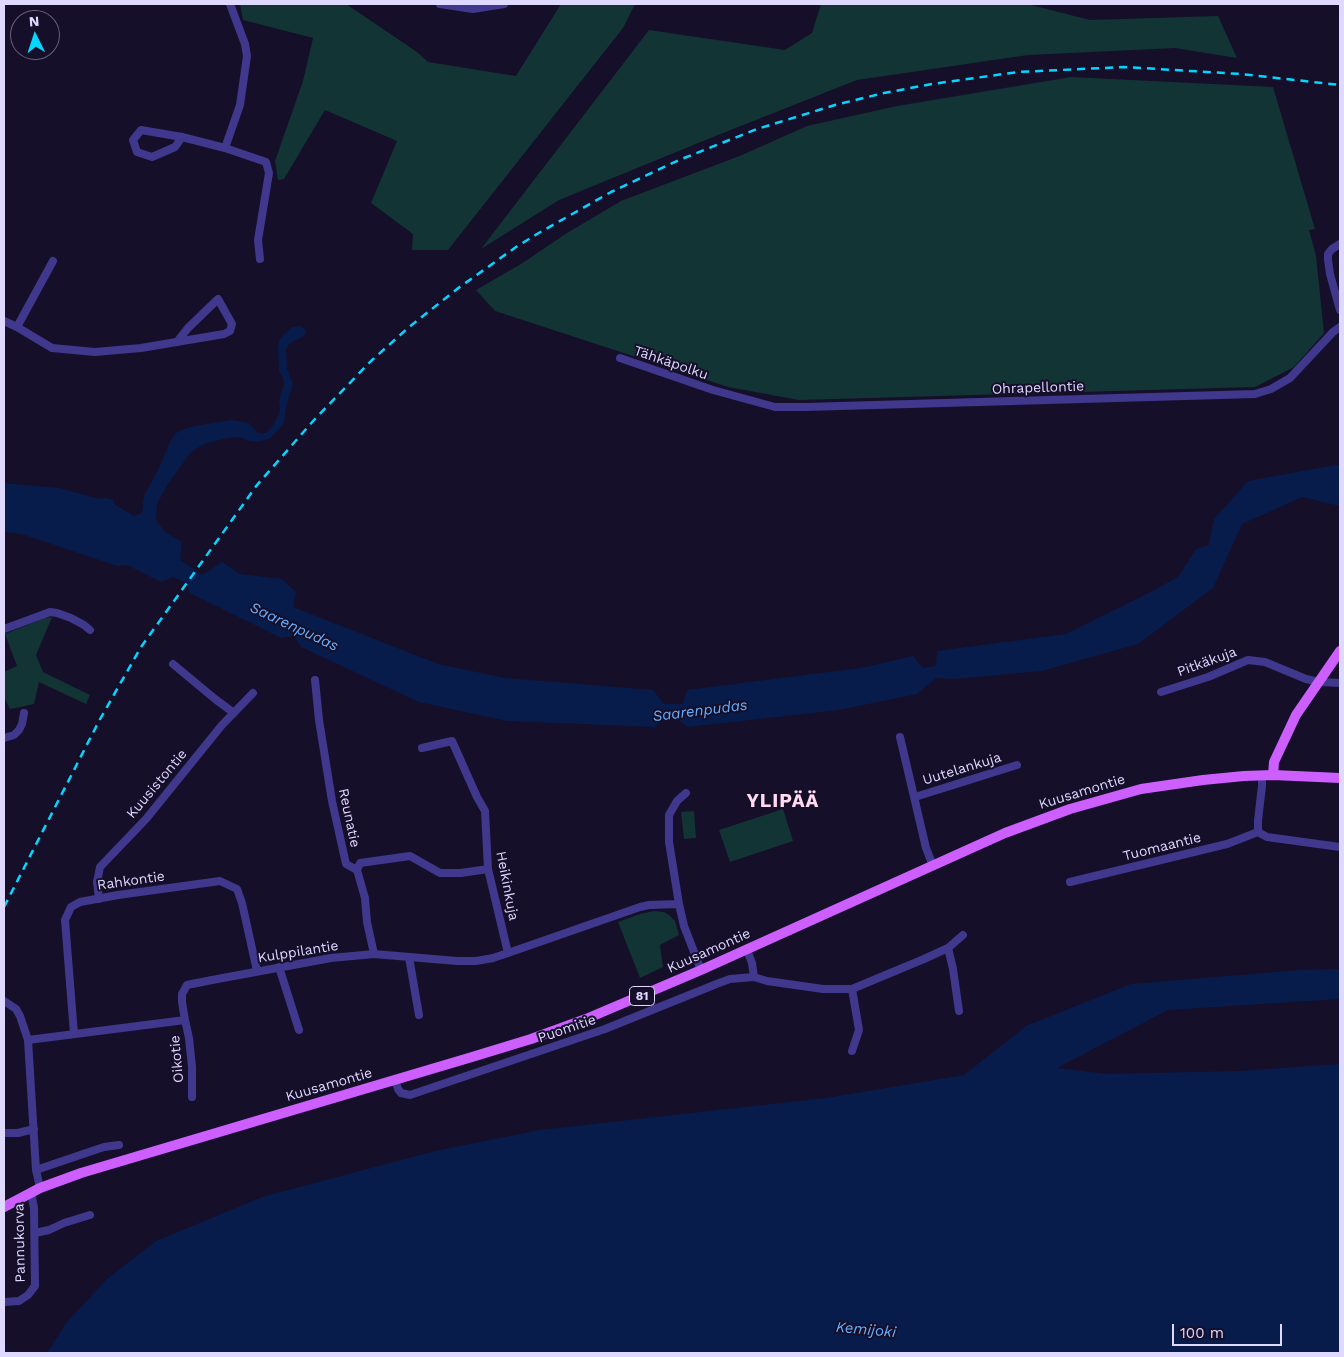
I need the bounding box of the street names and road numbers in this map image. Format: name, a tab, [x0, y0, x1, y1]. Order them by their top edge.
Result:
street label: Tähkäpolku	[632, 342, 710, 384]
street label: Ohrapellontie	[991, 378, 1085, 398]
street label: Pitkäkuja	[1175, 643, 1239, 681]
street label: Kuusistontie	[123, 746, 191, 822]
street label: Uutelankuja	[921, 749, 1003, 789]
street label: Kuusamontie	[1037, 771, 1127, 813]
street label: Reunatie	[335, 787, 363, 849]
street label: Tuomaantie	[1121, 829, 1203, 865]
street label: Heikinkuja	[492, 850, 522, 922]
street label: Rahkontie	[96, 868, 166, 894]
street label: Kuusamontie	[665, 925, 753, 977]
street label: Kulppilantie	[256, 937, 340, 967]
road number: 81	[630, 986, 654, 1006]
street label: Puomitie	[536, 1011, 598, 1047]
street label: Oikotie	[167, 1034, 187, 1084]
street label: Kuusamontie	[284, 1065, 374, 1105]
street label: Pannukorva	[11, 1203, 29, 1283]

